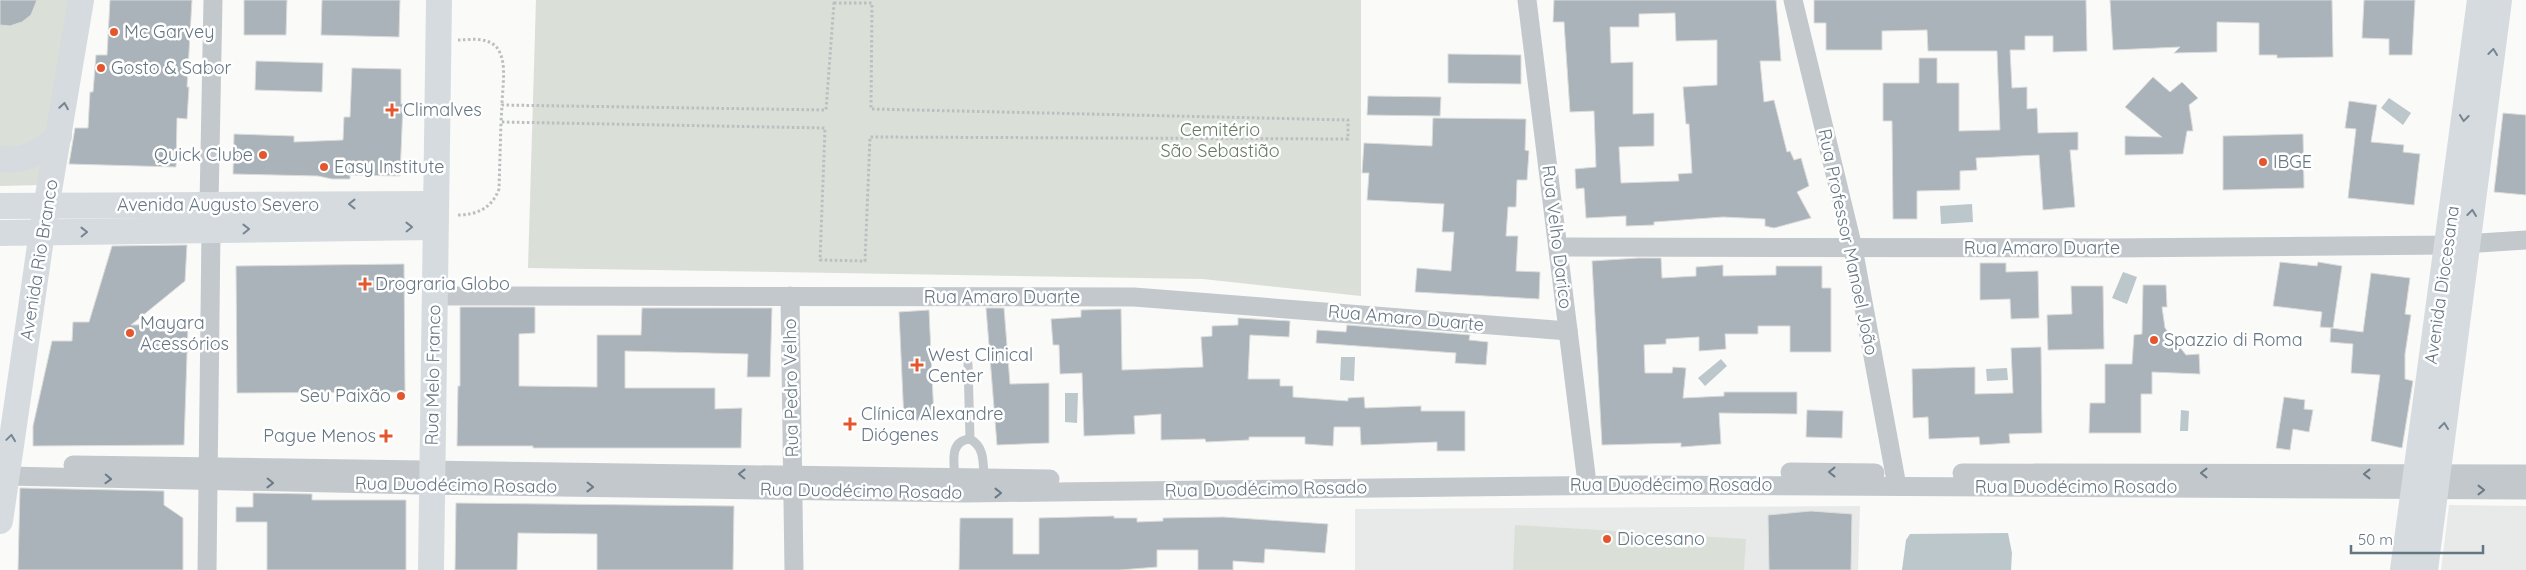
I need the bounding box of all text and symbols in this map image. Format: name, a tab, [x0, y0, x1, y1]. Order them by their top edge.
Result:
place label: Mc Garvey	[124, 20, 214, 43]
marker: Mc Garvey	[108, 26, 120, 38]
one-way arrow	[2487, 48, 2497, 56]
place label: Gosto & Sabor	[111, 56, 232, 79]
marker: Gosto & Sabor	[95, 62, 107, 74]
place label: Climalves	[403, 98, 482, 121]
one-way arrow	[58, 102, 69, 110]
marker: Climalves	[385, 103, 399, 117]
one-way arrow	[2460, 113, 2470, 122]
park label: Cemitério São Sebastião	[1160, 118, 1280, 162]
street label: Rua Professor Manoel João	[1813, 127, 1884, 357]
place label: Quick Clube	[154, 143, 253, 166]
marker: Quick Clube	[257, 149, 269, 161]
place label: IBGE	[2273, 150, 2312, 173]
place label: Easy Institute	[334, 155, 445, 178]
marker: IBGE	[2257, 156, 2269, 168]
marker: Easy Institute	[318, 161, 330, 173]
street label: Rua Velho Darico	[1537, 164, 1578, 310]
street label: Avenida Rio Branco	[14, 177, 63, 342]
street label: Avenida Augusto Severo	[117, 193, 319, 216]
one-way arrow	[348, 199, 356, 209]
street label: Avenida Diocesana	[2419, 204, 2464, 366]
one-way arrow	[2466, 209, 2477, 217]
one-way arrow	[405, 222, 413, 232]
one-way arrow	[242, 224, 250, 235]
one-way arrow	[80, 227, 88, 237]
street label: Rua Amaro Duarte	[1964, 236, 2120, 259]
place label: Drograria Globo	[375, 272, 510, 295]
marker: Drograria Globo	[359, 278, 371, 290]
street label: Rua Amaro Duarte	[924, 285, 1080, 308]
street label: Rua Amaro Duarte	[1327, 299, 1485, 336]
street label: Rua Melo Franco	[420, 304, 445, 446]
place label: Mayara Acessórios	[140, 311, 229, 355]
street label: Rua Pedro Velho	[778, 318, 803, 458]
marker: Mayara Acessórios	[124, 327, 136, 339]
place label: Spazzio di Roma	[2164, 328, 2303, 351]
marker: Spazzio di Roma	[2148, 334, 2160, 346]
place label: West Clinical Center	[928, 343, 1033, 387]
marker: West Clinical Center	[910, 358, 924, 372]
place label: Seu Paixão	[300, 384, 391, 407]
marker: Seu Paixão	[395, 390, 407, 402]
place label: Clínica Alexandre Diógenes	[861, 402, 1003, 446]
marker: Clínica Alexandre Diógenes	[843, 417, 857, 431]
one-way arrow	[2439, 422, 2449, 431]
place label: Pague Menos	[263, 424, 376, 447]
marker: Pague Menos	[380, 430, 392, 442]
one-way arrow	[6, 433, 16, 442]
one-way arrow	[1828, 467, 1836, 477]
one-way arrow	[2200, 468, 2208, 478]
one-way arrow	[738, 469, 746, 480]
one-way arrow	[2363, 469, 2370, 479]
street label: Rua Duodécimo Rosado	[355, 471, 557, 498]
one-way arrow	[104, 473, 112, 484]
street label: Rua Duodécimo Rosado	[1570, 473, 1772, 496]
street label: Rua Duodécimo Rosado	[1165, 475, 1367, 502]
street label: Rua Duodécimo Rosado	[1975, 475, 2177, 498]
one-way arrow	[266, 477, 274, 488]
street label: Rua Duodécimo Rosado	[760, 477, 962, 504]
one-way arrow	[586, 482, 594, 492]
one-way arrow	[2478, 485, 2486, 495]
one-way arrow	[994, 488, 1002, 498]
scale bar	[2351, 522, 2484, 554]
place label: Diocesano	[1617, 527, 1705, 550]
text: 50 m	[2358, 530, 2393, 549]
marker: Diocesano	[1601, 533, 1613, 545]

